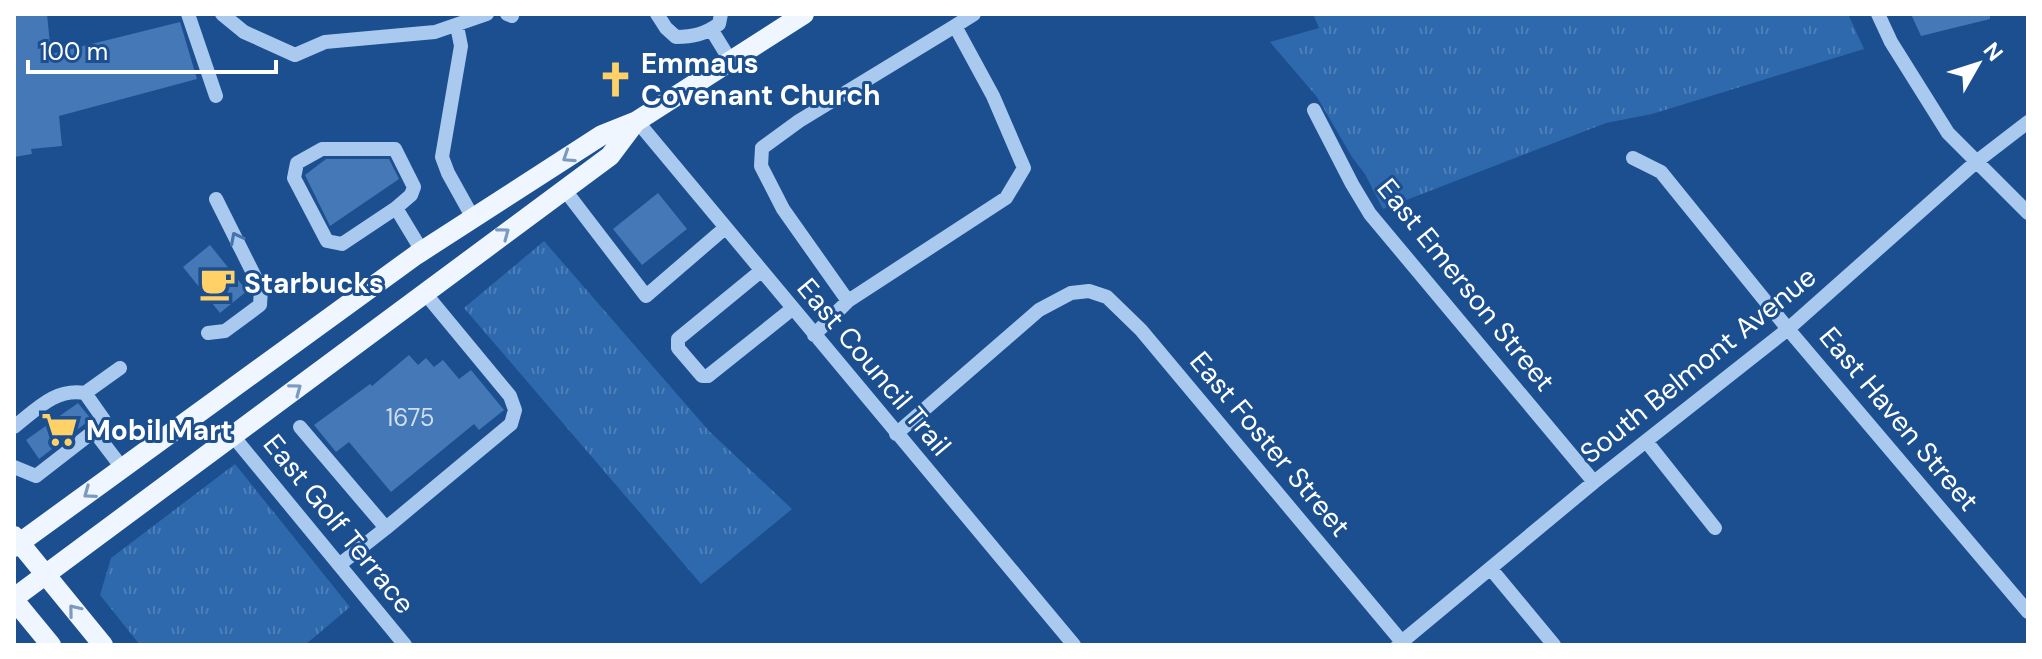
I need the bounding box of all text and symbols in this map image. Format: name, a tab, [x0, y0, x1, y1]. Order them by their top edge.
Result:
scale bar	[28, 24, 276, 74]
north arrow	[1938, 24, 2018, 104]
text: 100 m	[40, 36, 108, 67]
text: N	[1977, 36, 2009, 67]
place label: Emmaus Covenant Church	[641, 45, 881, 114]
church icon: Emmaus Covenant Church	[596, 60, 634, 98]
one-way arrow	[562, 148, 577, 163]
street label: East Emerson Street	[1369, 171, 1563, 399]
one-way arrow	[495, 228, 510, 242]
one-way arrow	[230, 232, 245, 247]
street label: South Belmont Avenue	[1572, 258, 1824, 472]
cafe icon: Starbucks	[199, 264, 237, 302]
place label: Starbucks	[244, 265, 384, 302]
street label: East Council Trail	[789, 271, 959, 463]
street label: East Haven Street	[1811, 319, 1987, 519]
street label: East Foster Street	[1182, 344, 1358, 544]
one-way arrow	[287, 384, 302, 398]
house number: 1675	[386, 402, 434, 433]
supermarket icon: Mobil Mart	[41, 411, 79, 449]
place label: Mobil Mart	[86, 412, 233, 449]
street label: East Golf Terrace	[255, 427, 423, 621]
one-way arrow	[84, 483, 98, 498]
one-way arrow	[69, 605, 84, 619]

